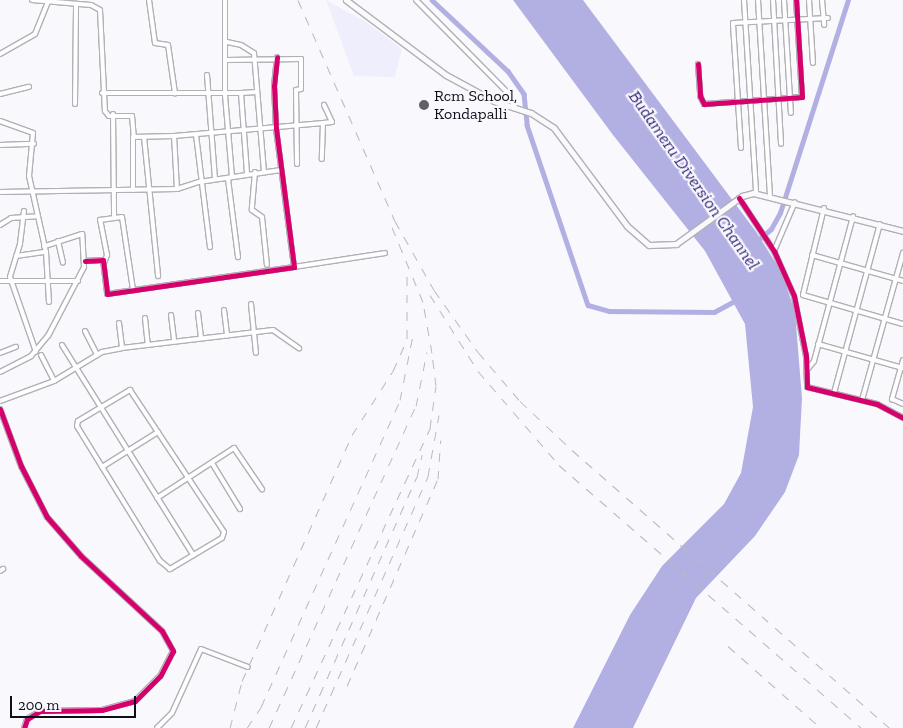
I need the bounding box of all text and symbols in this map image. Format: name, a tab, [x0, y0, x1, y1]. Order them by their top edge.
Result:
place label: Rcm School, Kondapalli	[434, 86, 517, 124]
water label: Budameru Diversion Channel	[624, 86, 764, 274]
marker: Rcm School, Kondapalli	[418, 99, 430, 111]
scale bar	[12, 686, 139, 718]
text: 200 m	[18, 696, 59, 714]

